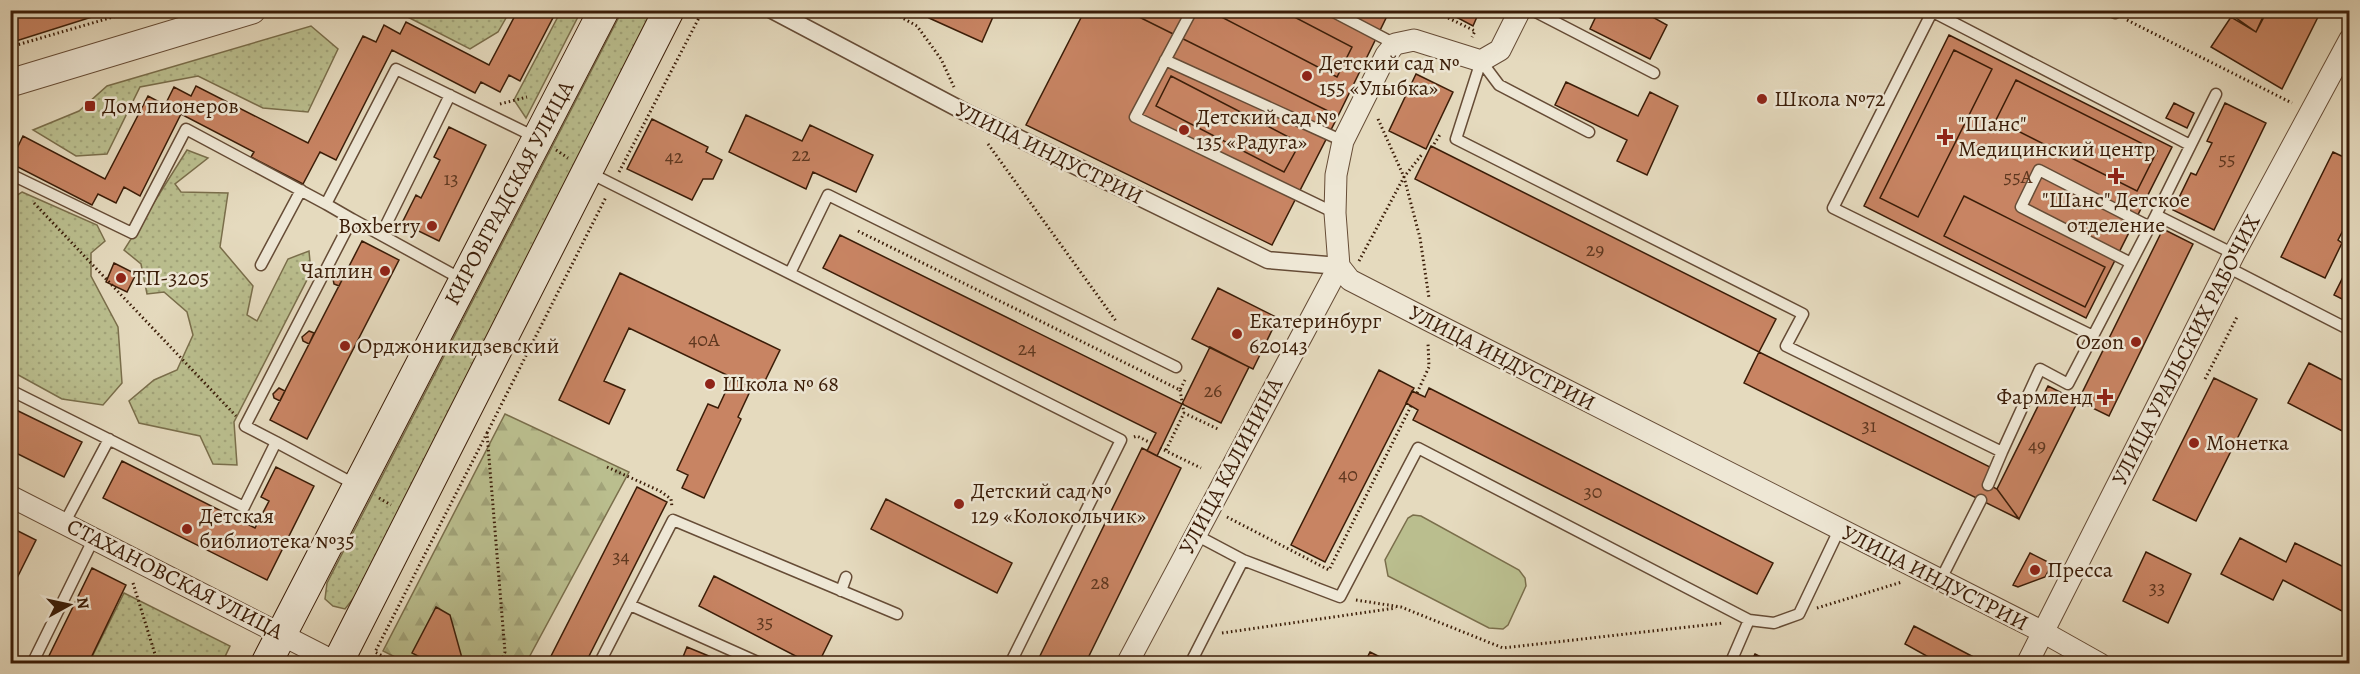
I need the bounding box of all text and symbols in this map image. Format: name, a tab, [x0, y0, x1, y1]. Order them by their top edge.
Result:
place label: Детский сад № 155 «Улыбка»	[1319, 48, 1460, 103]
marker: Детский сад № 155 «Улыбка»	[1300, 69, 1314, 83]
street label: КИРОВГРАДСКАЯ УЛИЦА	[437, 74, 582, 311]
place label: Школа №72	[1774, 84, 1885, 114]
place label: Дом пионеров	[102, 91, 239, 121]
marker: Школа №72	[1755, 92, 1769, 106]
street label: УЛИЦА ИНДУСТРИИ	[950, 94, 1148, 212]
marker: Дом пионеров	[83, 99, 97, 113]
place label: Детский сад № 135 «Радуга»	[1196, 102, 1337, 157]
place label: "Шанс" Медицинский центр	[1958, 109, 2155, 164]
marker: Детский сад № 135 «Радуга»	[1177, 123, 1191, 137]
marker: "Шанс" Медицинский центр	[1936, 128, 1954, 146]
house number: 22	[792, 141, 811, 168]
house number: 42	[665, 143, 684, 170]
house number: 55	[2218, 145, 2236, 172]
house number: 55А	[2004, 163, 2033, 190]
house number: 13	[443, 165, 459, 192]
marker: "Шанс" Детское отделение	[2107, 167, 2125, 185]
place label: "Шанс" Детское отделение	[2042, 185, 2190, 240]
street label: УЛИЦА УРАЛЬСКИХ РАБОЧИХ	[2105, 209, 2268, 490]
place label: Boxberry	[338, 211, 420, 241]
marker: Boxberry	[425, 219, 439, 233]
house number: 29	[1586, 236, 1604, 263]
place label: Чаплин	[301, 256, 373, 286]
place label: ТП-3205	[133, 263, 209, 293]
marker: Чаплин	[378, 264, 392, 278]
marker: ТП-3205	[114, 271, 128, 285]
street label: УЛИЦА ИНДУСТРИИ	[1403, 298, 1601, 418]
place label: Екатеринбург 620143	[1249, 306, 1381, 361]
house number: 40А	[688, 326, 720, 353]
marker: Екатеринбург 620143	[1230, 327, 1244, 341]
place label: Ozon	[2076, 327, 2124, 357]
place label: Орджоникидзевский	[357, 331, 559, 361]
house number: 24	[1018, 335, 1036, 362]
marker: Ozon	[2129, 335, 2143, 349]
marker: Орджоникидзевский	[338, 339, 352, 353]
place label: Школа № 68	[722, 369, 839, 399]
street label: УЛИЦА КАЛИНИНА	[1172, 372, 1291, 559]
marker: Школа № 68	[703, 377, 717, 391]
house number: 26	[1204, 377, 1222, 404]
place label: Фармленд	[1996, 382, 2093, 412]
marker: Фармленд	[2098, 390, 2112, 404]
house number: 31	[1861, 412, 1877, 439]
place label: Монетка	[2206, 428, 2290, 458]
house number: 49	[2028, 432, 2046, 459]
marker: Монетка	[2187, 436, 2201, 450]
house number: 40	[1338, 461, 1358, 488]
place label: Детский сад № 129 «Колокольчик»	[971, 476, 1146, 531]
house number: 30	[1584, 478, 1602, 505]
marker: Детский сад № 129 «Колокольчик»	[952, 497, 966, 511]
place label: Детская библиотека №35	[199, 501, 355, 556]
street label: СТАХАНОВСКАЯ УЛИЦА	[62, 511, 289, 647]
street label: УЛИЦА ИНДУСТРИИ	[1836, 518, 2034, 638]
marker: Детская библиотека №35	[180, 522, 194, 536]
house number: 34	[612, 543, 630, 570]
place label: Пресса	[2047, 555, 2114, 585]
marker: Пресса	[2028, 563, 2042, 577]
house number: 28	[1090, 569, 1110, 596]
house number: 33	[2149, 574, 2165, 601]
north arrow	[39, 575, 99, 635]
text: N	[71, 596, 95, 611]
house number: 35	[757, 608, 773, 635]

